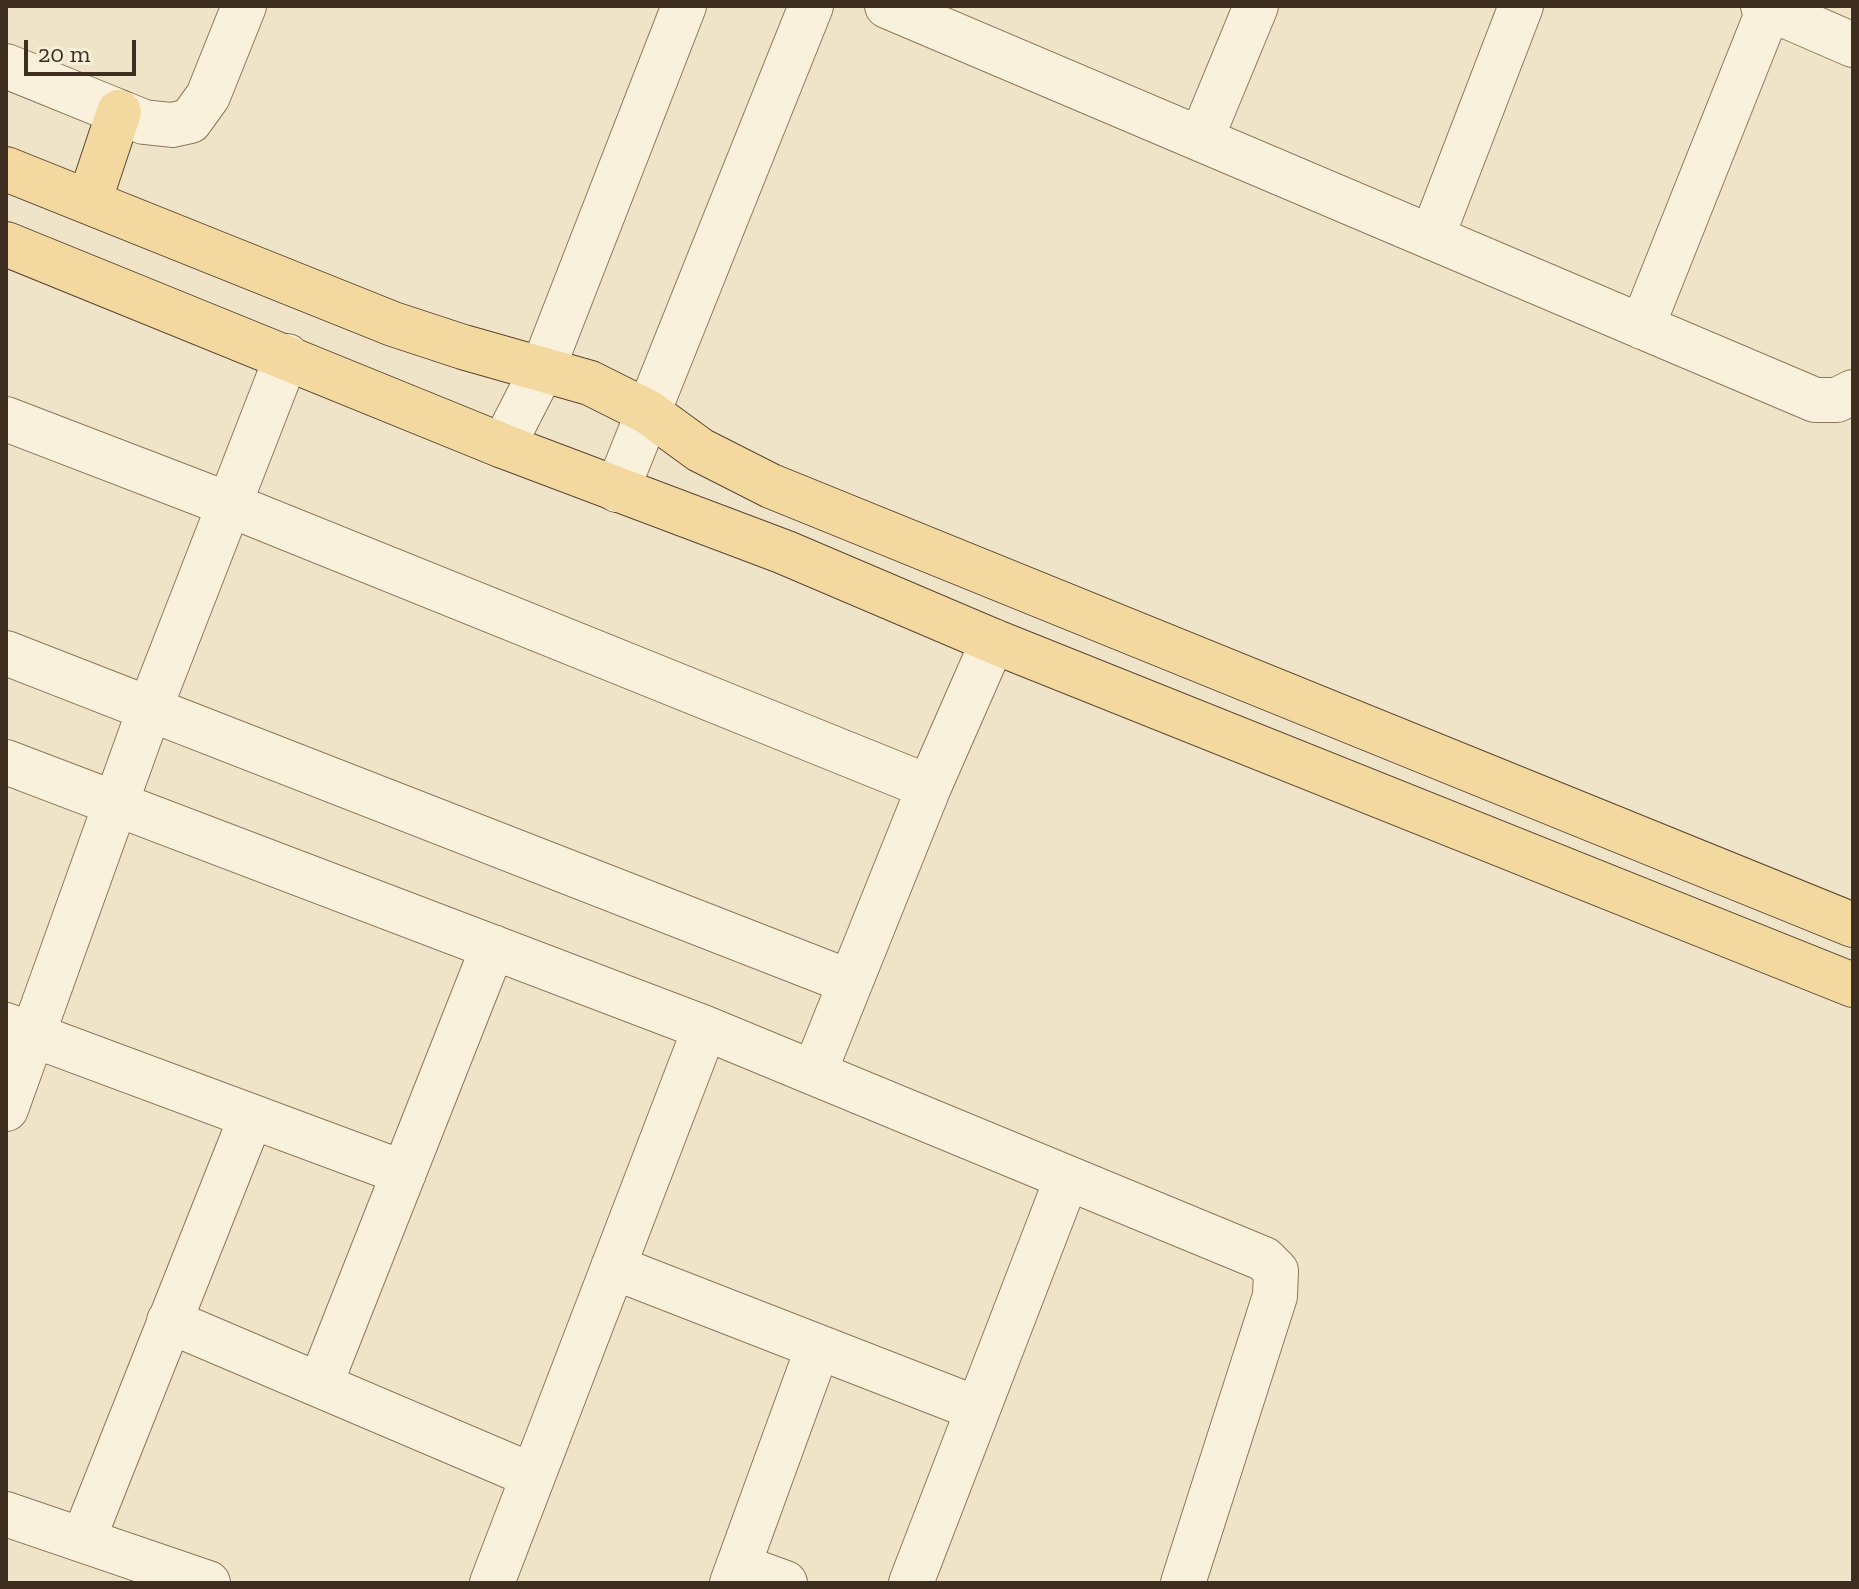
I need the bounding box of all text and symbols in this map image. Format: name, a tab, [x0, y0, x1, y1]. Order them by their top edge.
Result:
scale bar	[28, 24, 140, 74]
text: 20 m	[38, 39, 90, 68]

